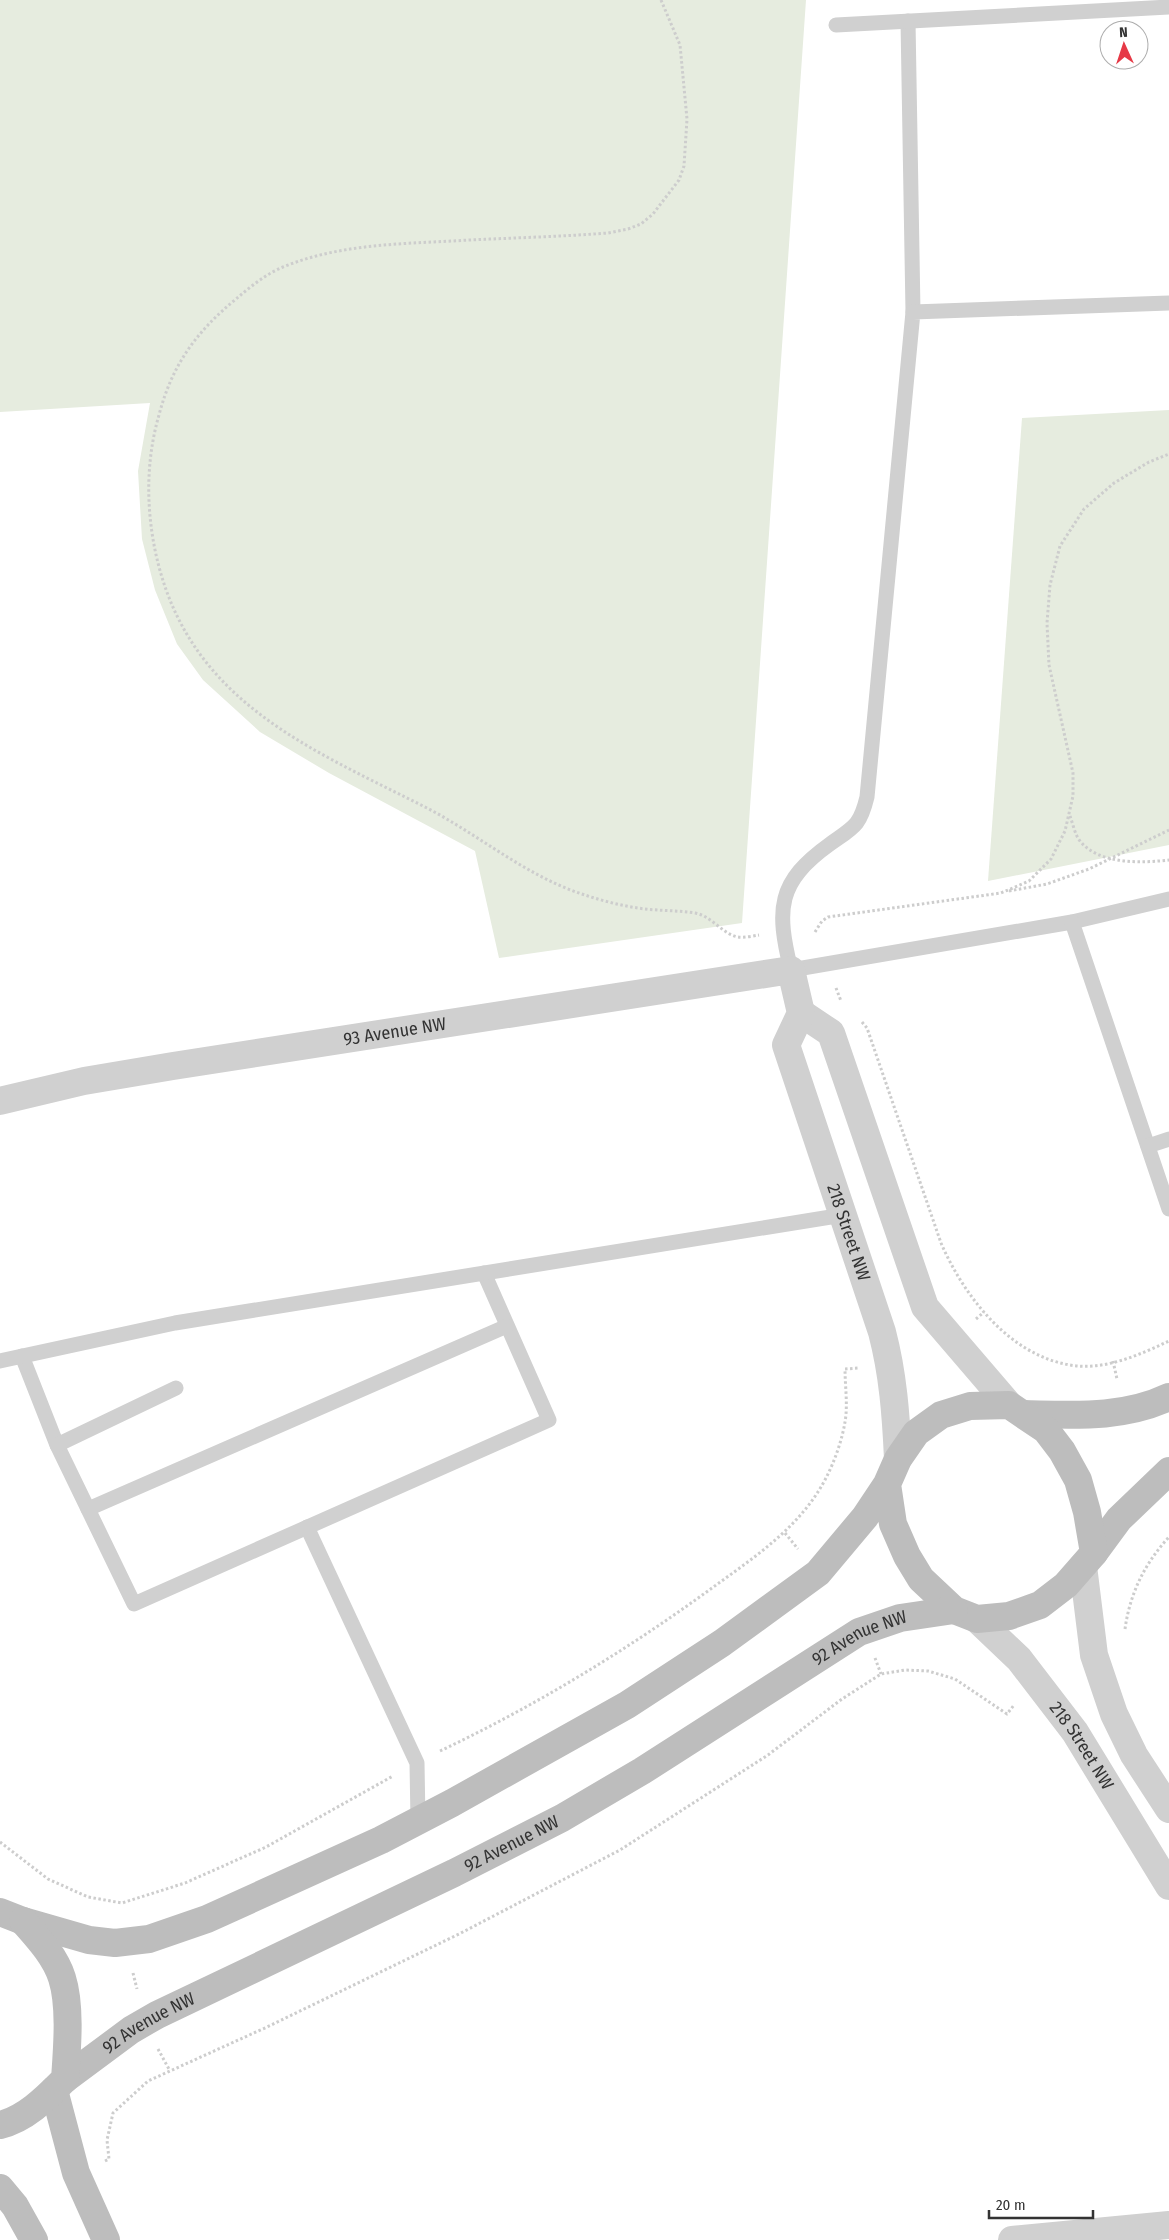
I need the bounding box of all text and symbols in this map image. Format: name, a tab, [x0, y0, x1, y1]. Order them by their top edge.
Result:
north arrow	[1099, 20, 1149, 70]
text: N	[1119, 24, 1128, 41]
street label: 93 Avenue NW	[342, 1013, 448, 1050]
street label: 218 Street NW	[822, 1181, 875, 1284]
street label: 92 Avenue NW	[808, 1605, 910, 1670]
street label: 218 Street NW	[1045, 1697, 1119, 1794]
street label: 92 Avenue NW	[460, 1810, 563, 1877]
street label: 92 Avenue NW	[98, 1987, 199, 2058]
scale bar	[989, 2188, 1093, 2220]
text: 20 m	[996, 2196, 1026, 2214]

